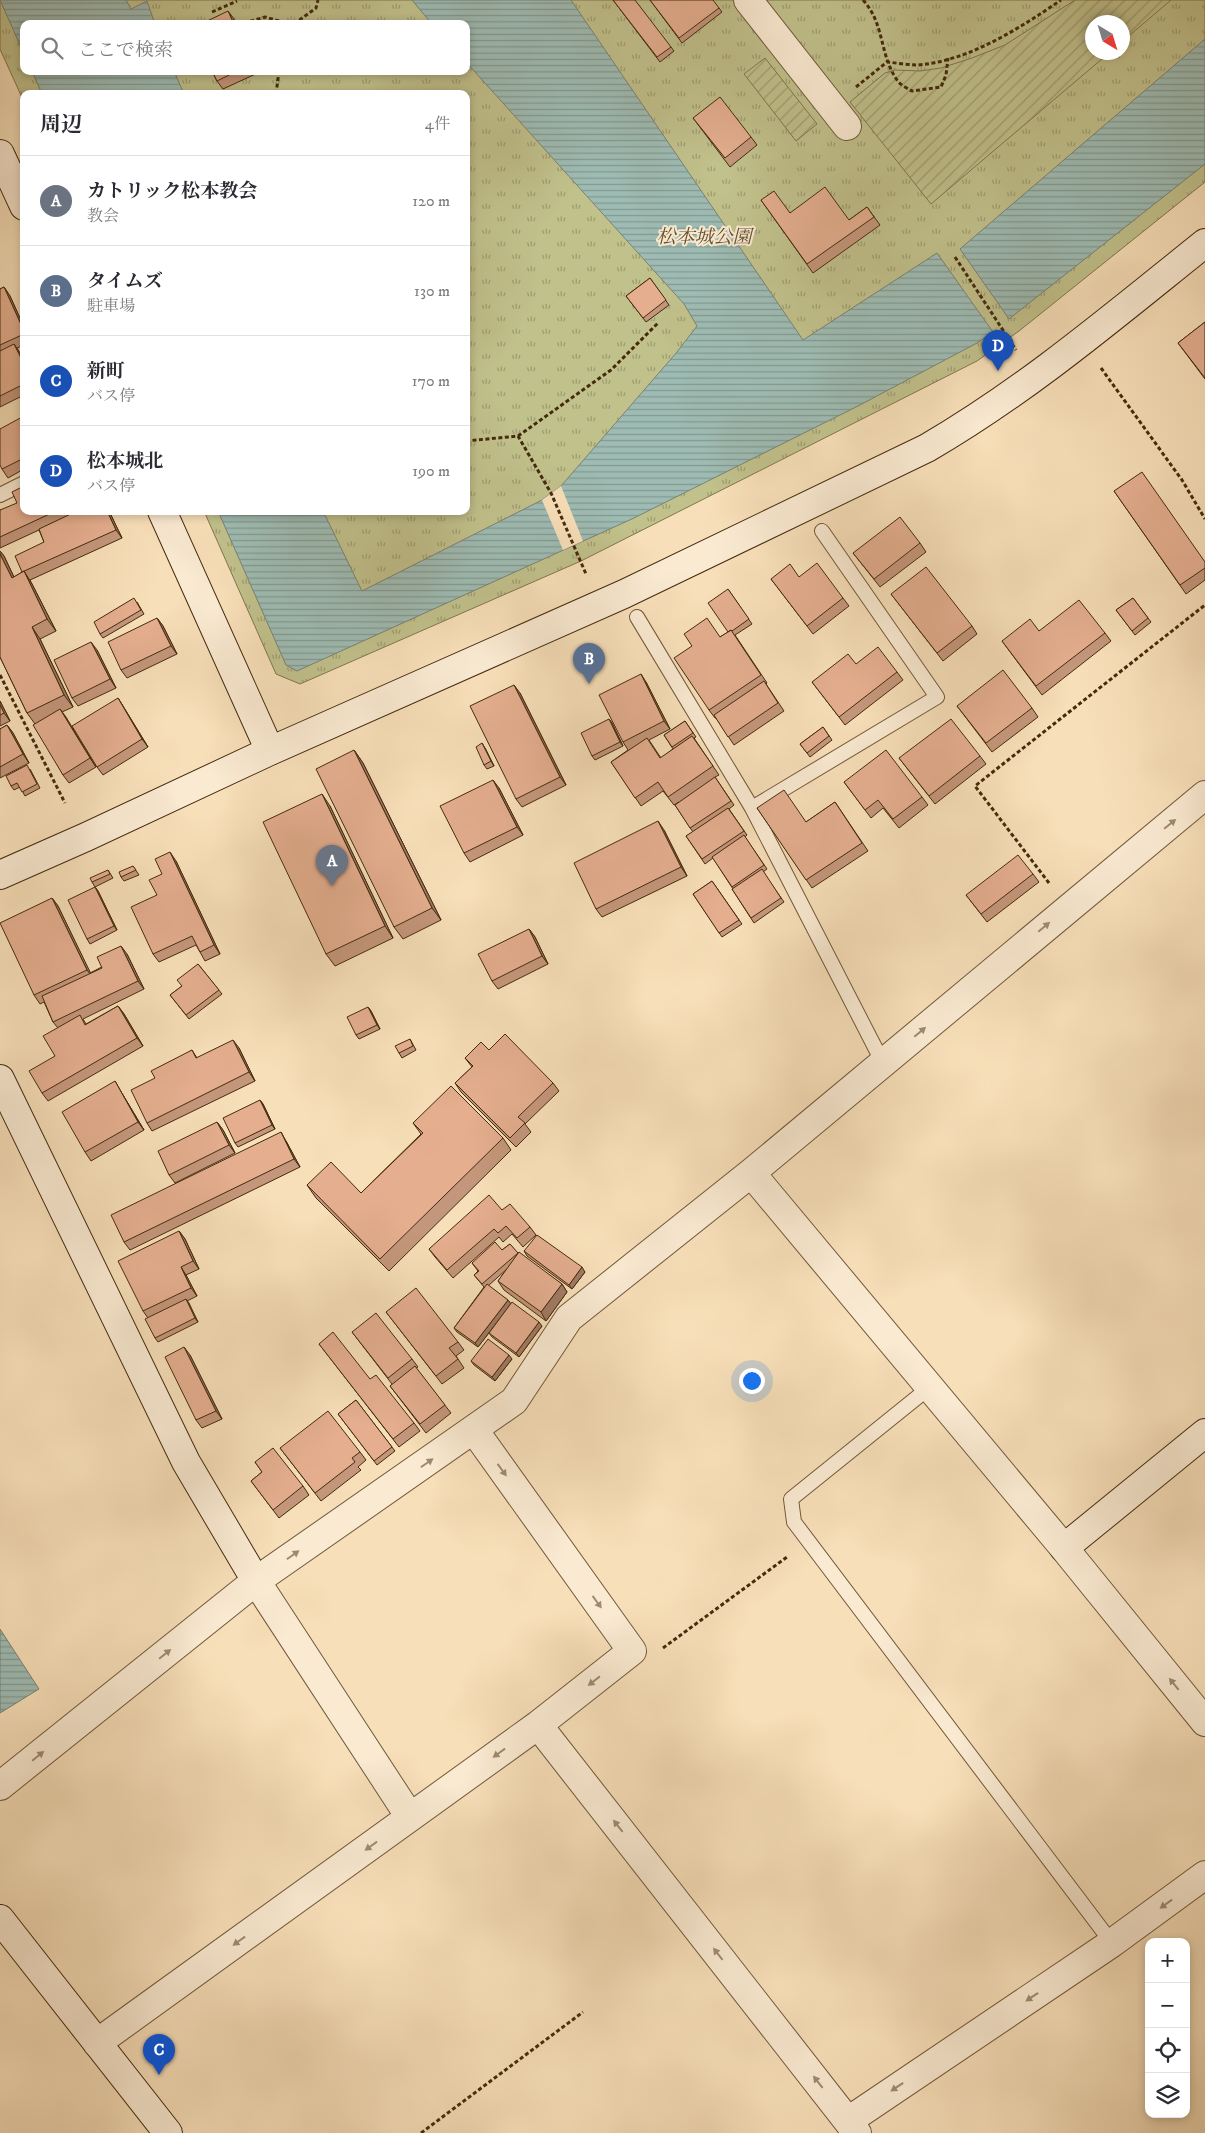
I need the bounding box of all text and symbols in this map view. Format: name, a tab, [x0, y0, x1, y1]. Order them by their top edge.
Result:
north arrow	[1085, 15, 1130, 60]
search box	[20, 20, 470, 75]
icon: search	[38, 34, 66, 62]
text: ここで検索	[78, 39, 173, 62]
text: 周辺	[40, 112, 82, 138]
text: 4件	[425, 114, 450, 134]
text: カトリック松本教会	[87, 180, 257, 203]
text: A	[51, 191, 61, 211]
text: 120 m	[412, 191, 450, 211]
text: 教会	[87, 206, 119, 226]
park label: 松本城公園	[656, 226, 754, 249]
text: タイムズ	[87, 270, 163, 293]
text: B	[51, 281, 61, 301]
text: 130 m	[414, 281, 450, 301]
text: 駐車場	[87, 296, 135, 316]
pin: D	[982, 330, 1014, 371]
text: 新町	[87, 360, 125, 383]
text: C	[51, 371, 61, 391]
text: 170 m	[412, 371, 450, 391]
text: バス停	[87, 386, 135, 406]
text: 松本城北	[87, 450, 163, 473]
text: D	[50, 461, 62, 481]
text: 190 m	[412, 461, 450, 481]
text: バス停	[87, 476, 135, 496]
pin: B	[573, 643, 605, 684]
one-way arrow	[1163, 818, 1175, 830]
pin: A	[316, 845, 348, 886]
one-way arrow	[1038, 922, 1051, 933]
one-way arrow	[914, 1027, 926, 1038]
your location	[739, 1368, 765, 1394]
one-way arrow	[420, 1458, 434, 1467]
one-way arrow	[497, 1463, 508, 1476]
one-way arrow	[287, 1550, 300, 1560]
one-way arrow	[592, 1595, 602, 1609]
one-way arrow	[158, 1649, 171, 1660]
one-way arrow	[588, 1676, 601, 1687]
one-way arrow	[1169, 1678, 1180, 1691]
one-way arrow	[492, 1748, 506, 1758]
one-way arrow	[31, 1750, 44, 1761]
one-way arrow	[612, 1820, 623, 1833]
one-way arrow	[364, 1841, 378, 1851]
one-way arrow	[1159, 1899, 1172, 1909]
one-way arrow	[232, 1936, 246, 1946]
map controls	[1145, 1938, 1190, 2118]
button: +	[1145, 1938, 1190, 1983]
one-way arrow	[712, 1948, 723, 1961]
button: −	[1145, 1983, 1190, 2028]
one-way arrow	[1025, 1992, 1039, 2002]
button: locate	[1145, 2028, 1190, 2073]
pin: C	[143, 2034, 175, 2075]
button: layers	[1145, 2073, 1190, 2118]
one-way arrow	[812, 2076, 823, 2089]
one-way arrow	[890, 2082, 904, 2092]

